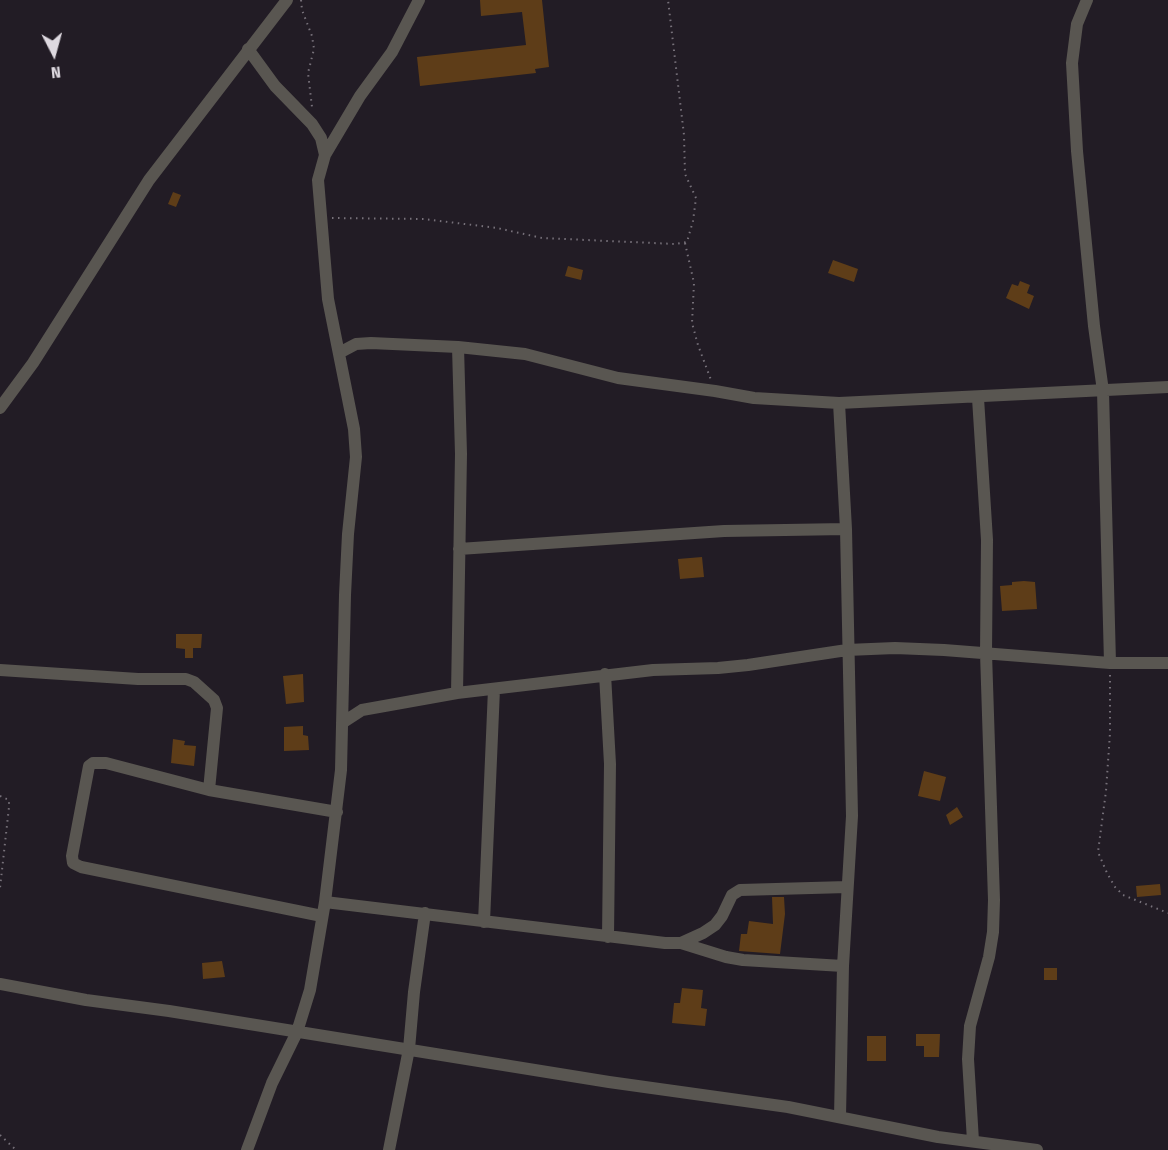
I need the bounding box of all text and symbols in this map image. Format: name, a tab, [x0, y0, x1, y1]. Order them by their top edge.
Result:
north arrow	[24, 24, 84, 84]
text: N	[50, 62, 62, 82]

